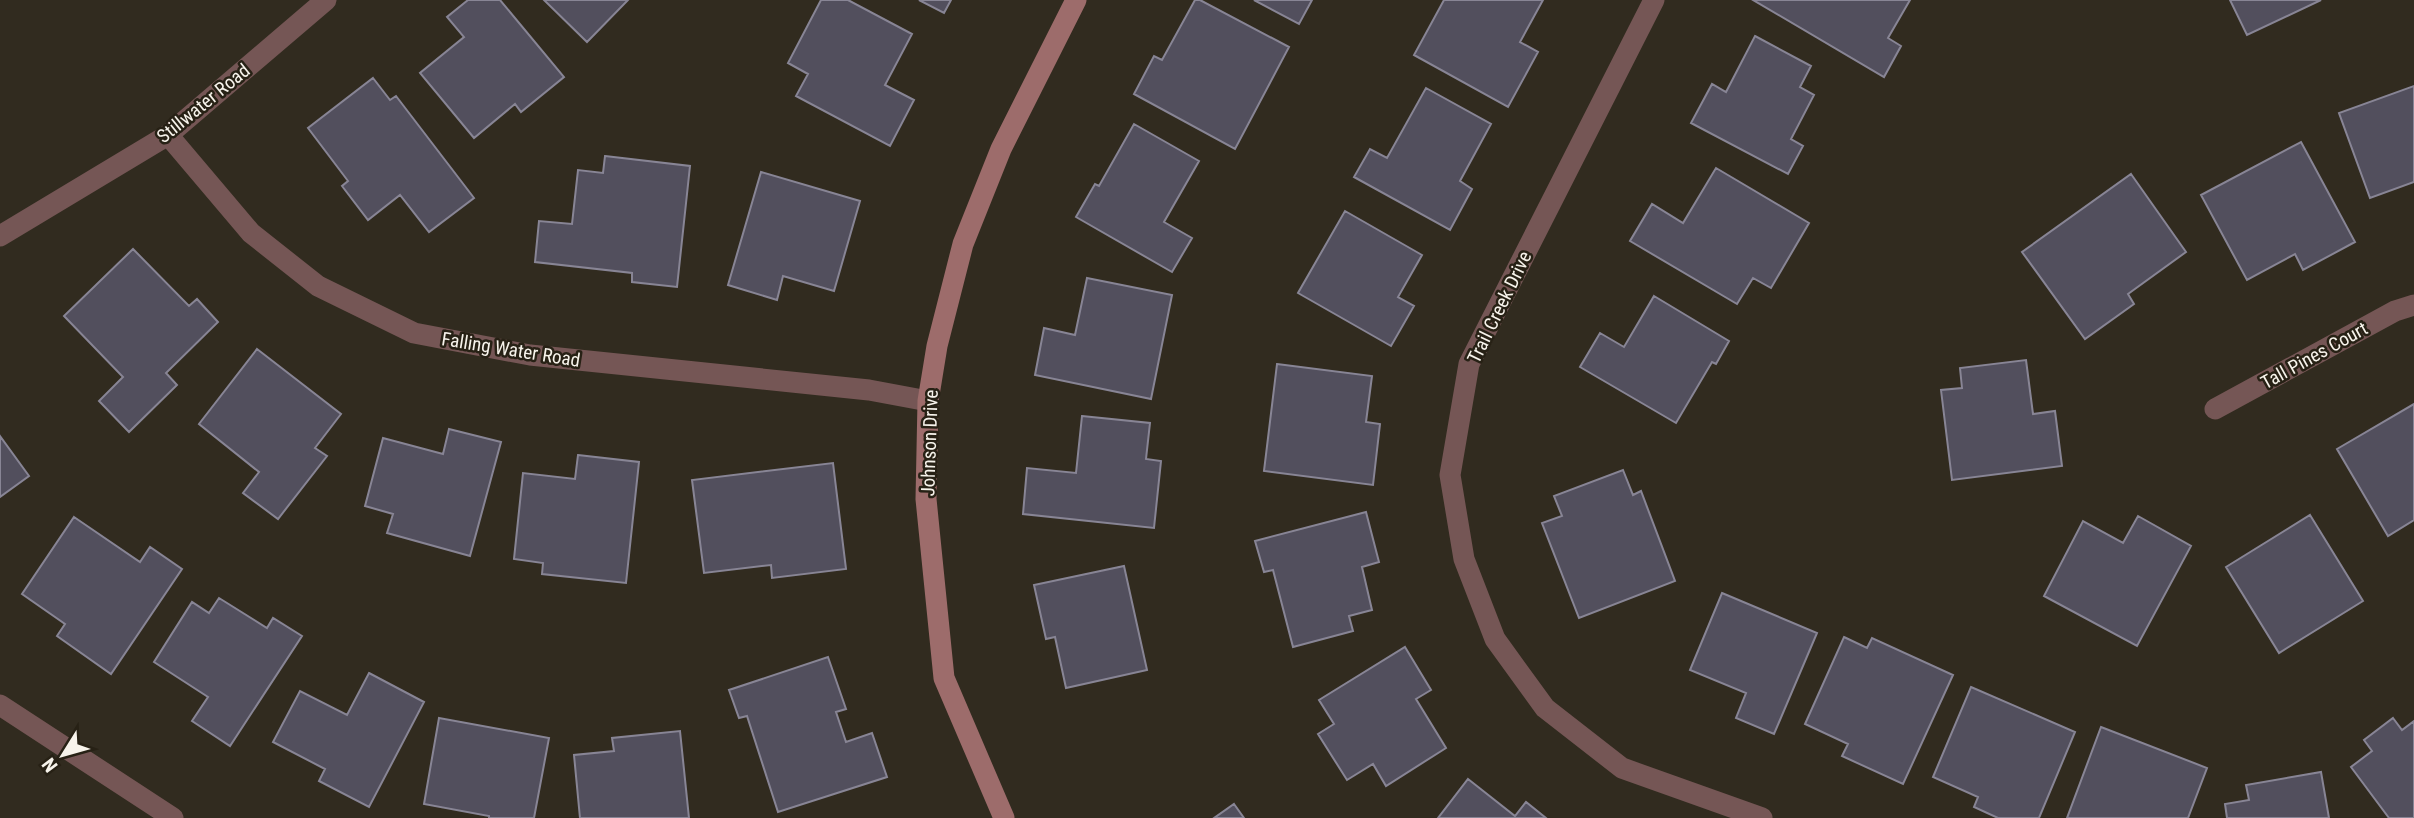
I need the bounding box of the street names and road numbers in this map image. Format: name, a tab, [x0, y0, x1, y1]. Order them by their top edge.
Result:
street label: Stillwater Road	[152, 59, 254, 148]
street label: Trail Creek Drive	[1462, 247, 1537, 367]
street label: Tall Pines Court	[2257, 317, 2372, 394]
street label: Falling Water Road	[440, 327, 582, 372]
street label: Johnson Drive	[916, 389, 943, 497]

